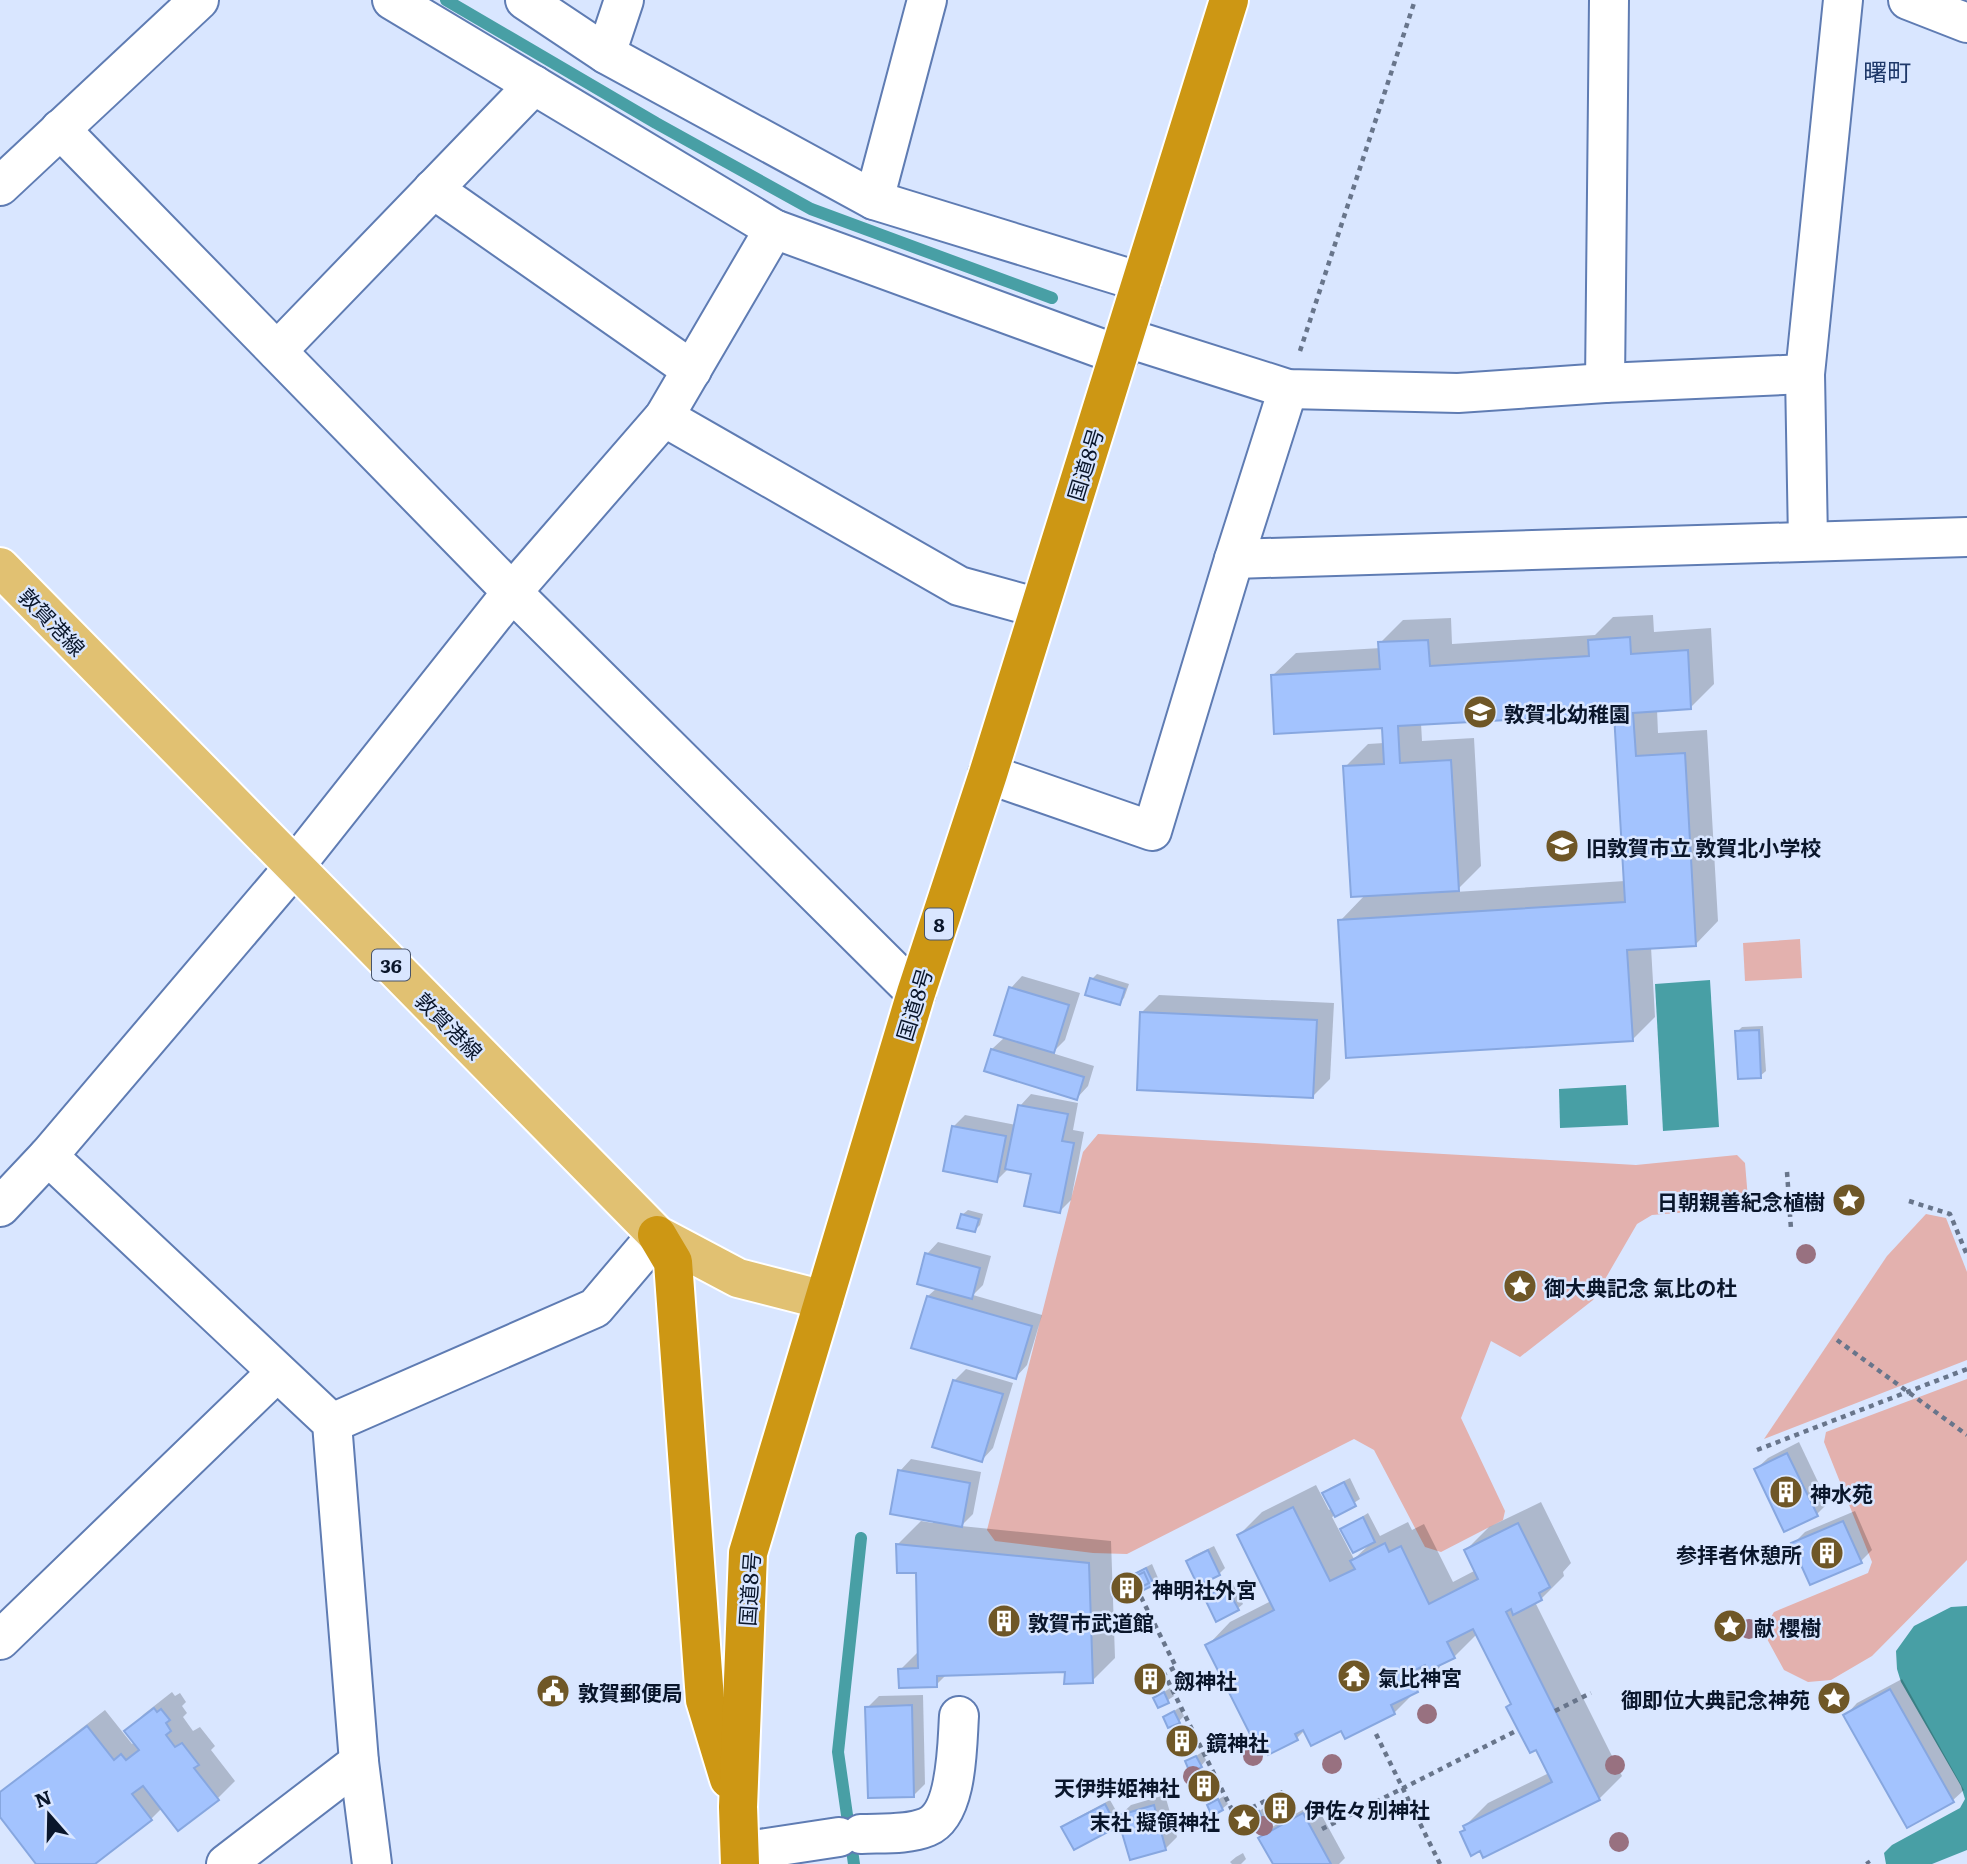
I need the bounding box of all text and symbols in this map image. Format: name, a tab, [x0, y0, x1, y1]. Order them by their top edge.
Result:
district label: 曙町	[1863, 53, 1911, 88]
street label: 国道8号	[1058, 424, 1110, 504]
street label: 敦賀港線	[13, 580, 93, 662]
school or university icon: 敦賀北幼稚園	[1461, 693, 1499, 731]
place label: 敦賀北幼稚園	[1504, 697, 1630, 728]
school or university icon: 旧敦賀市立 敦賀北小学校	[1543, 827, 1581, 865]
place label: 旧敦賀市立 敦賀北小学校	[1586, 831, 1821, 862]
road number: 8	[925, 908, 953, 940]
road number: 36	[372, 950, 410, 981]
street label: 国道8号	[887, 964, 939, 1044]
street label: 敦賀港線	[409, 984, 491, 1066]
place icon: 日朝親善紀念植樹	[1830, 1181, 1868, 1219]
place label: 日朝親善紀念植樹	[1657, 1185, 1825, 1216]
place icon: 御大典記念 氣比の杜	[1501, 1267, 1539, 1305]
place label: 御大典記念 氣比の杜	[1544, 1271, 1737, 1302]
building icon: 神水苑	[1767, 1473, 1805, 1511]
place label: 神水苑	[1810, 1477, 1873, 1508]
building icon: 参拝者休憩所	[1808, 1534, 1846, 1572]
place label: 参拝者休憩所	[1676, 1538, 1802, 1569]
street label: 国道8号	[730, 1551, 766, 1627]
building icon: 神明社外宮	[1108, 1569, 1146, 1607]
place label: 神明社外宮	[1152, 1573, 1257, 1604]
building icon: 敦賀市武道館	[985, 1602, 1023, 1640]
place label: 敦賀市武道館	[1028, 1606, 1154, 1637]
place icon: 献 櫻樹	[1711, 1607, 1749, 1645]
place label: 献 櫻樹	[1754, 1611, 1821, 1642]
temple icon: 氣比神宮	[1335, 1657, 1373, 1695]
building icon: 劔神社	[1131, 1660, 1169, 1698]
place label: 氣比神宮	[1378, 1661, 1462, 1692]
place label: 劔神社	[1174, 1664, 1237, 1695]
public building icon: 敦賀郵便局	[534, 1672, 572, 1710]
place label: 敦賀郵便局	[578, 1676, 683, 1707]
place icon: 御即位大典記念神苑	[1815, 1679, 1853, 1717]
place label: 御即位大典記念神苑	[1621, 1683, 1810, 1714]
building icon: 鏡神社	[1163, 1722, 1201, 1760]
place label: 鏡神社	[1206, 1726, 1269, 1757]
building icon: 天伊弉姫神社	[1185, 1767, 1223, 1805]
place label: 天伊弉姫神社	[1054, 1771, 1180, 1802]
north arrow	[14, 1780, 84, 1850]
text: N	[31, 1782, 55, 1814]
building icon: 伊佐々別神社	[1261, 1789, 1299, 1827]
place label: 伊佐々別神社	[1304, 1793, 1430, 1824]
place icon: 末社 擬領神社	[1225, 1801, 1263, 1839]
place label: 末社 擬領神社	[1090, 1805, 1220, 1836]

